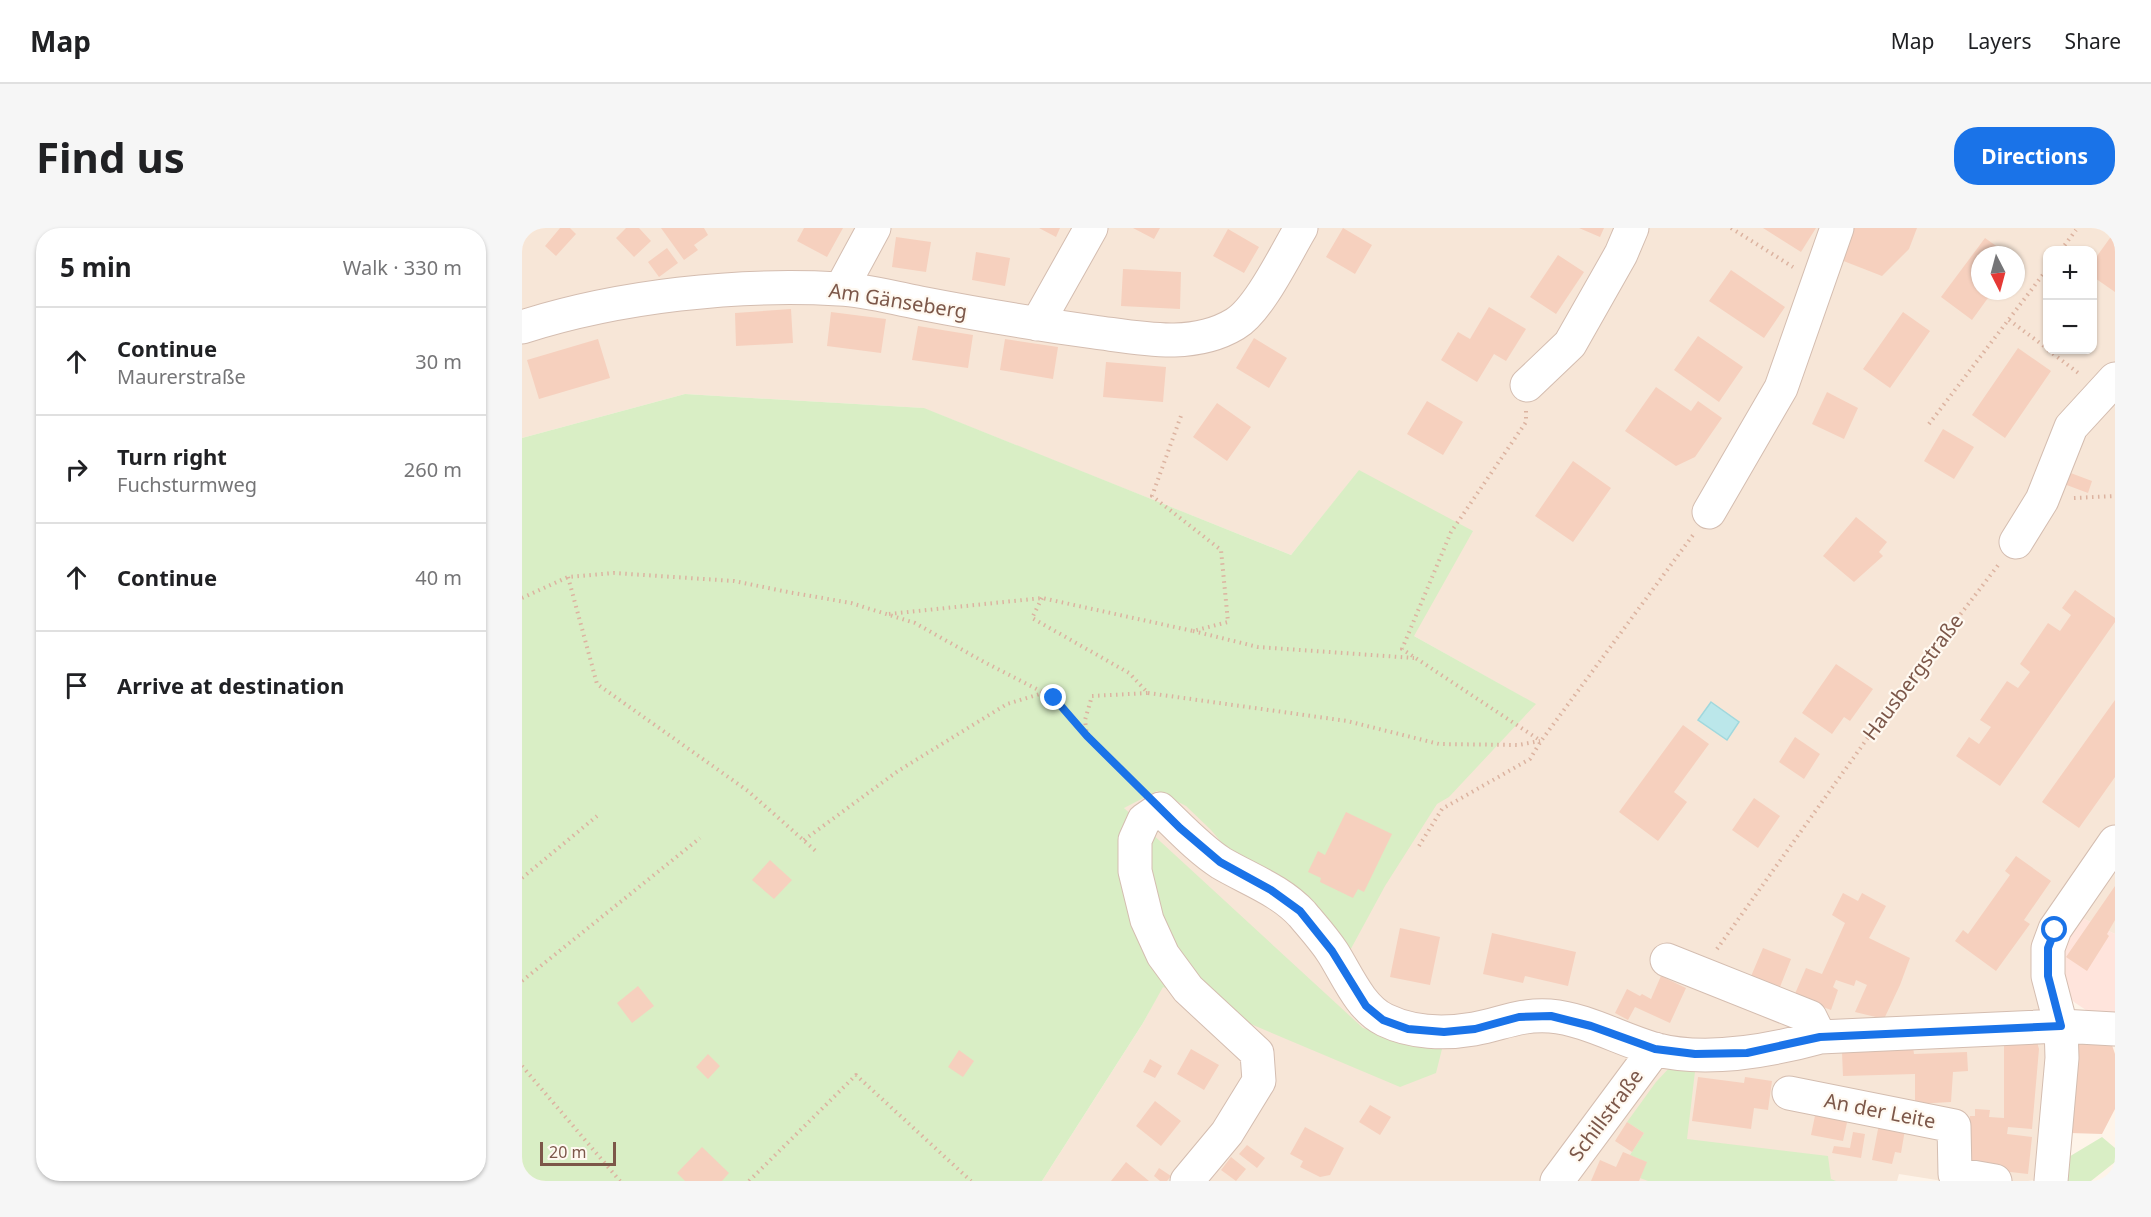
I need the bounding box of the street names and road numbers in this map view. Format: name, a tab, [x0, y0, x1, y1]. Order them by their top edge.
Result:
street label: Am Gänseberg	[827, 276, 969, 325]
street label: Hausbergstraße	[1856, 608, 1969, 745]
street label: Schillstraße	[1562, 1063, 1649, 1166]
street label: An der Leite	[1822, 1086, 1938, 1135]

